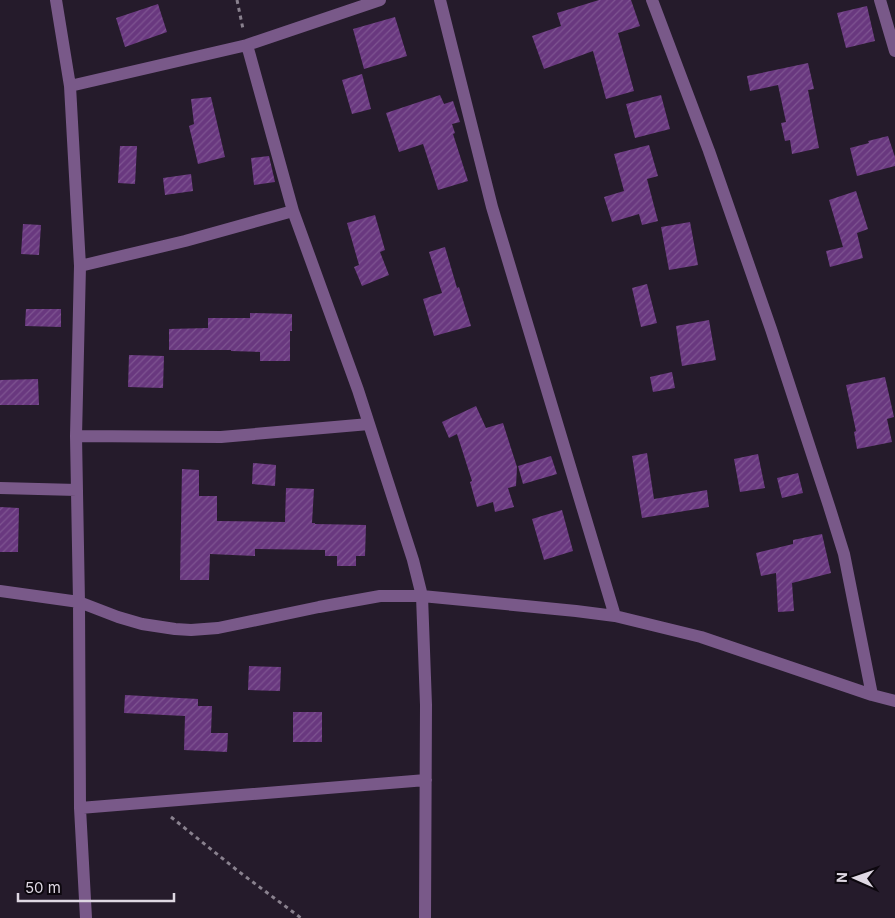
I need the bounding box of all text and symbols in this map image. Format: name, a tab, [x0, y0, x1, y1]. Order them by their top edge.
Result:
north arrow	[830, 853, 880, 903]
scale bar	[18, 870, 174, 902]
text: N	[833, 872, 850, 883]
text: 50 m	[25, 878, 61, 897]

